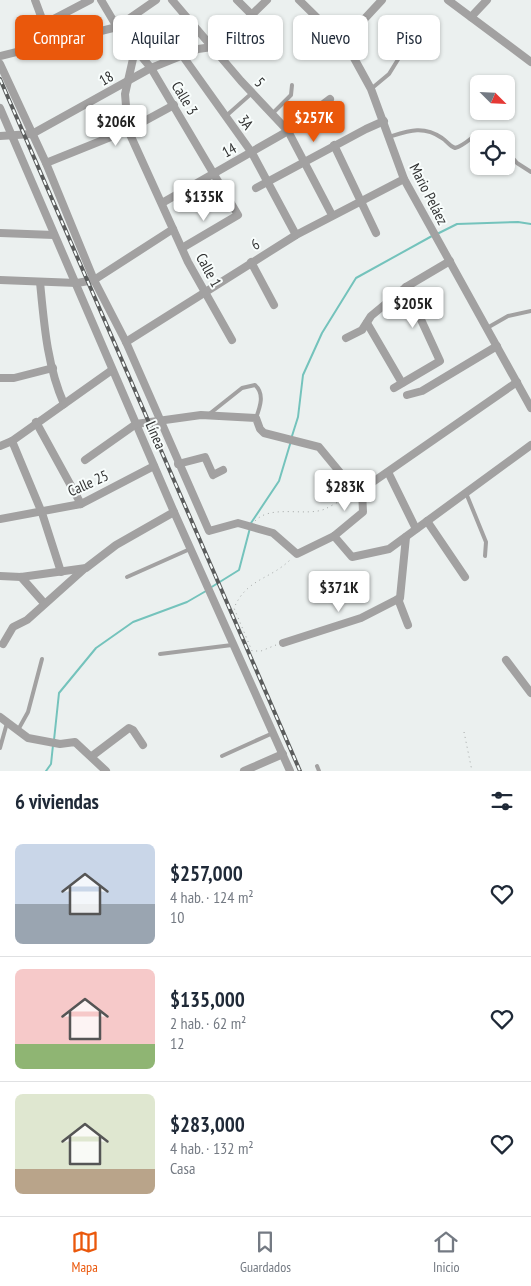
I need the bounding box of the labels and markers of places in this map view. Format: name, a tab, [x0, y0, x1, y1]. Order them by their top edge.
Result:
pin: $257K	[279, 100, 349, 143]
pin: $206K	[81, 104, 151, 147]
pin: $135K	[169, 180, 239, 222]
pin: $205K	[378, 286, 448, 329]
pin: $283K	[310, 470, 380, 512]
pin: $371K	[304, 570, 374, 613]

